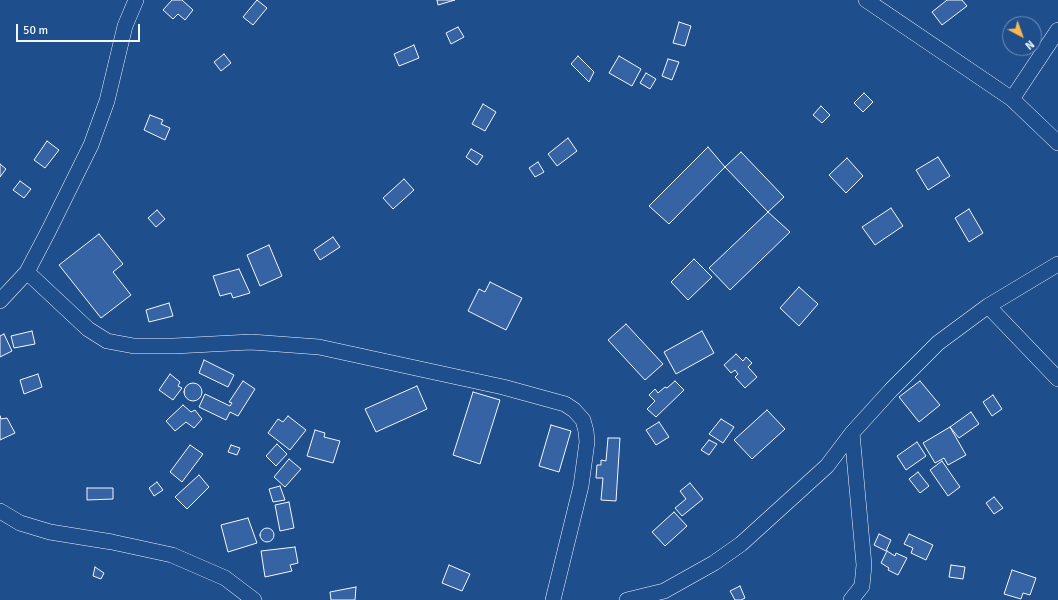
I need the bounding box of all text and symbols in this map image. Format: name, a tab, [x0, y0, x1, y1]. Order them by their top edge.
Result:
scale bar	[18, 16, 142, 42]
north arrow	[1002, 16, 1042, 56]
text: 50 m	[23, 23, 48, 38]
text: N	[1022, 37, 1037, 52]

